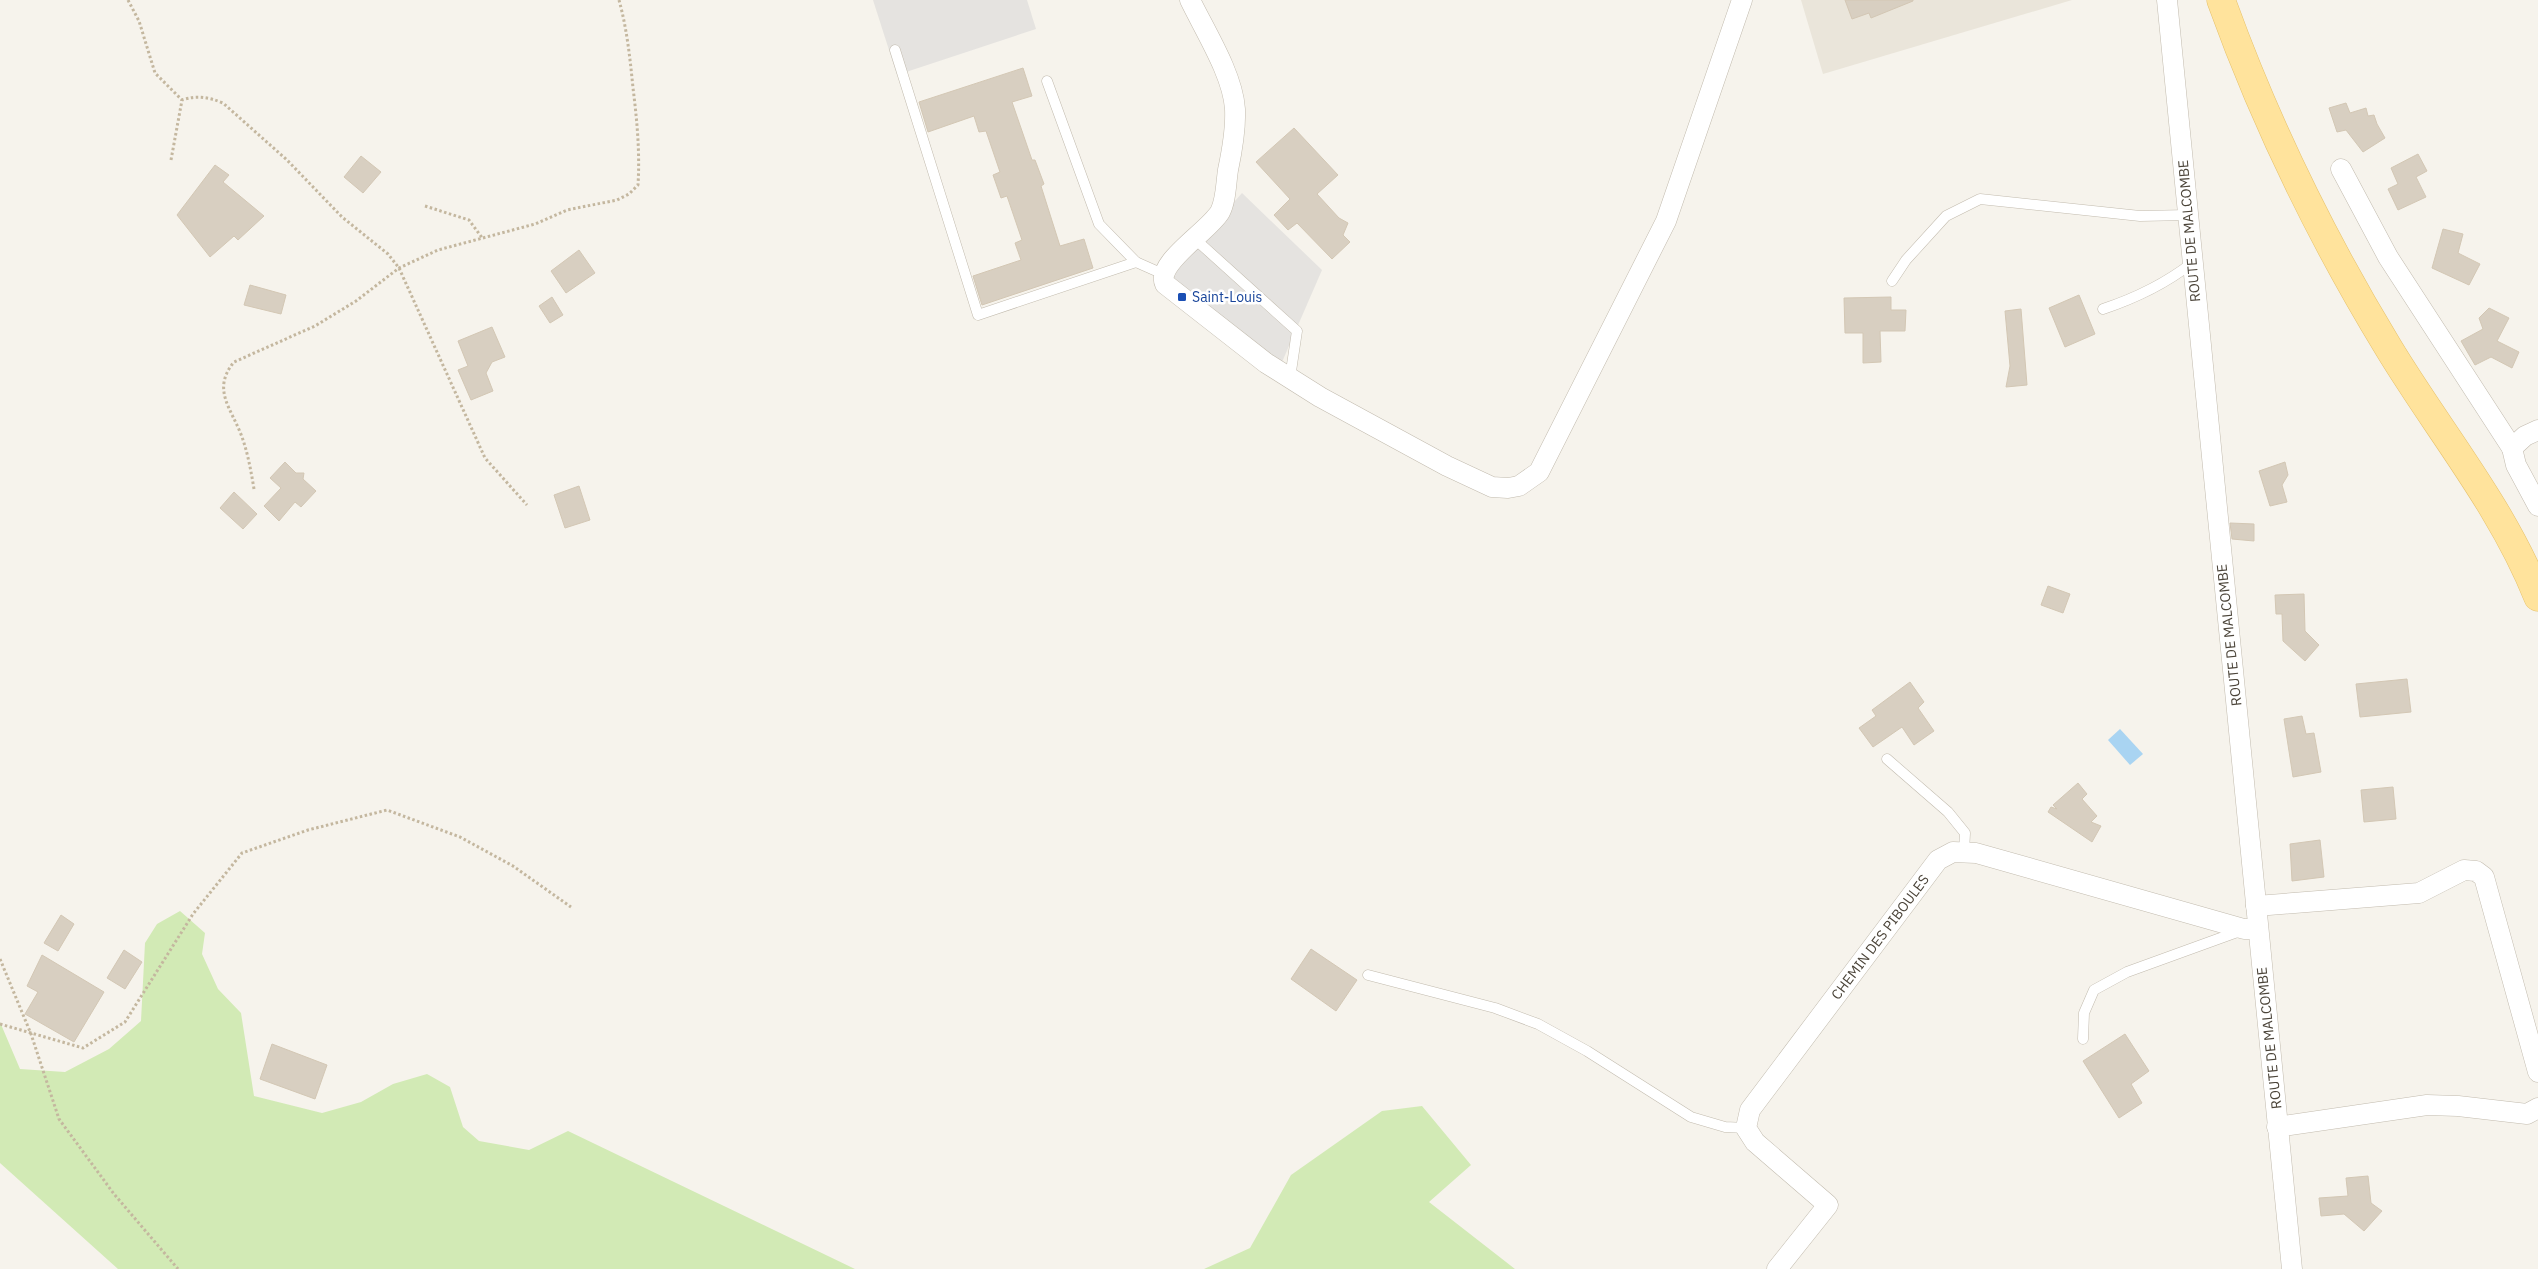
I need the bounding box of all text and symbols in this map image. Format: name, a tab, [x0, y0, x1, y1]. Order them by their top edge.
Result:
street label: ROUTE DE MALCOMBE	[2174, 159, 2204, 303]
place label: Saint-Louis	[1192, 288, 1262, 306]
marker: Saint-Louis	[1176, 291, 1188, 303]
street label: ROUTE DE MALCOMBE	[2213, 563, 2245, 707]
street label: CHEMIN DES PIBOULES	[1827, 871, 1933, 1003]
street label: ROUTE DE MALCOMBE	[2253, 966, 2285, 1110]

